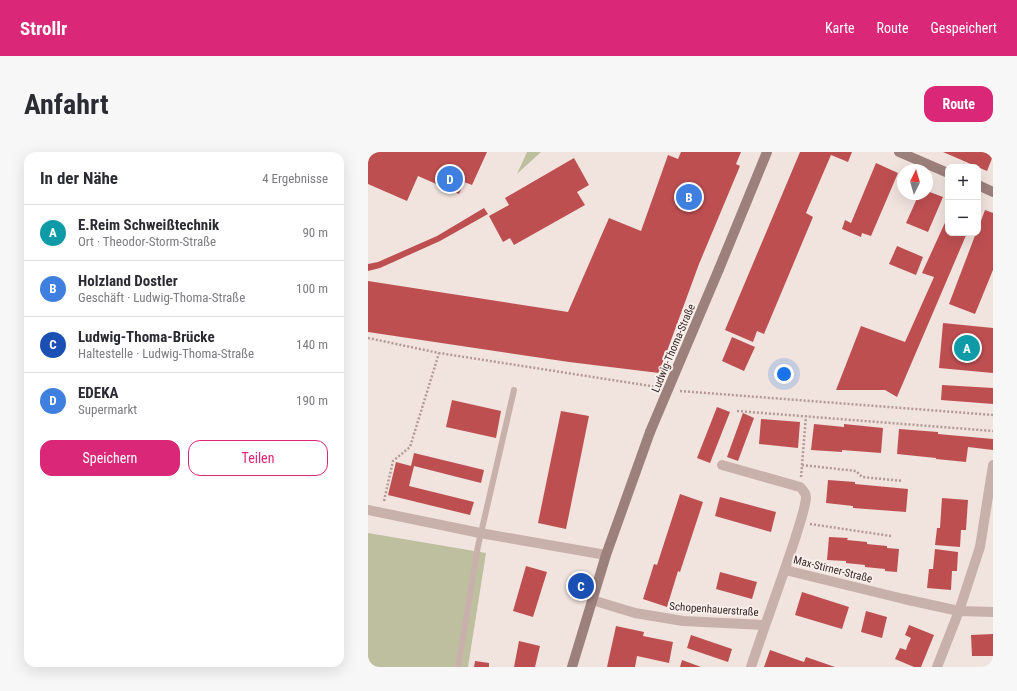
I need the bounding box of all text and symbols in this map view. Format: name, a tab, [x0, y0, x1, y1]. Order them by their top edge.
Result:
text: Strollr	[20, 17, 67, 40]
text: Karte	[825, 20, 855, 36]
text: Route	[877, 20, 909, 36]
text: Gespeichert	[931, 20, 997, 36]
button: Route	[924, 86, 993, 122]
text: Anfahrt	[24, 88, 109, 121]
pin: D	[437, 164, 463, 194]
north arrow	[897, 164, 933, 200]
map controls	[945, 164, 981, 236]
button: +	[945, 164, 981, 200]
text: In der Nähe	[40, 168, 118, 188]
text: 4 Ergebnisse	[262, 171, 328, 186]
pin: B	[676, 182, 702, 212]
button: −	[945, 200, 981, 236]
text: E.Reim Schweißtechnik	[78, 216, 219, 234]
text: A	[49, 225, 57, 240]
text: 90 m	[302, 225, 328, 240]
text: Ort · Theodor-Storm-Straße	[78, 234, 216, 249]
text: Holzland Dostler	[78, 272, 178, 290]
text: B	[49, 281, 57, 296]
text: 100 m	[296, 281, 328, 296]
text: Geschäft · Ludwig-Thoma-Straße	[78, 290, 245, 305]
street label: Ludwig-Thoma-Straße	[649, 302, 698, 394]
text: Ludwig-Thoma-Brücke	[78, 328, 215, 346]
pin: A	[954, 333, 980, 363]
text: C	[49, 337, 57, 352]
text: 140 m	[296, 337, 328, 352]
text: Haltestelle · Ludwig-Thoma-Straße	[78, 346, 254, 361]
your location	[774, 364, 794, 384]
text: EDEKA	[78, 384, 118, 402]
text: D	[49, 393, 57, 408]
text: 190 m	[296, 393, 328, 408]
text: Supermarkt	[78, 402, 137, 417]
button: Speichern	[40, 440, 180, 476]
button: Teilen	[188, 440, 328, 476]
street label: Max-Stirner-Straße	[792, 553, 874, 586]
pin: C	[568, 571, 594, 601]
street label: Schopenhauerstraße	[669, 600, 759, 619]

